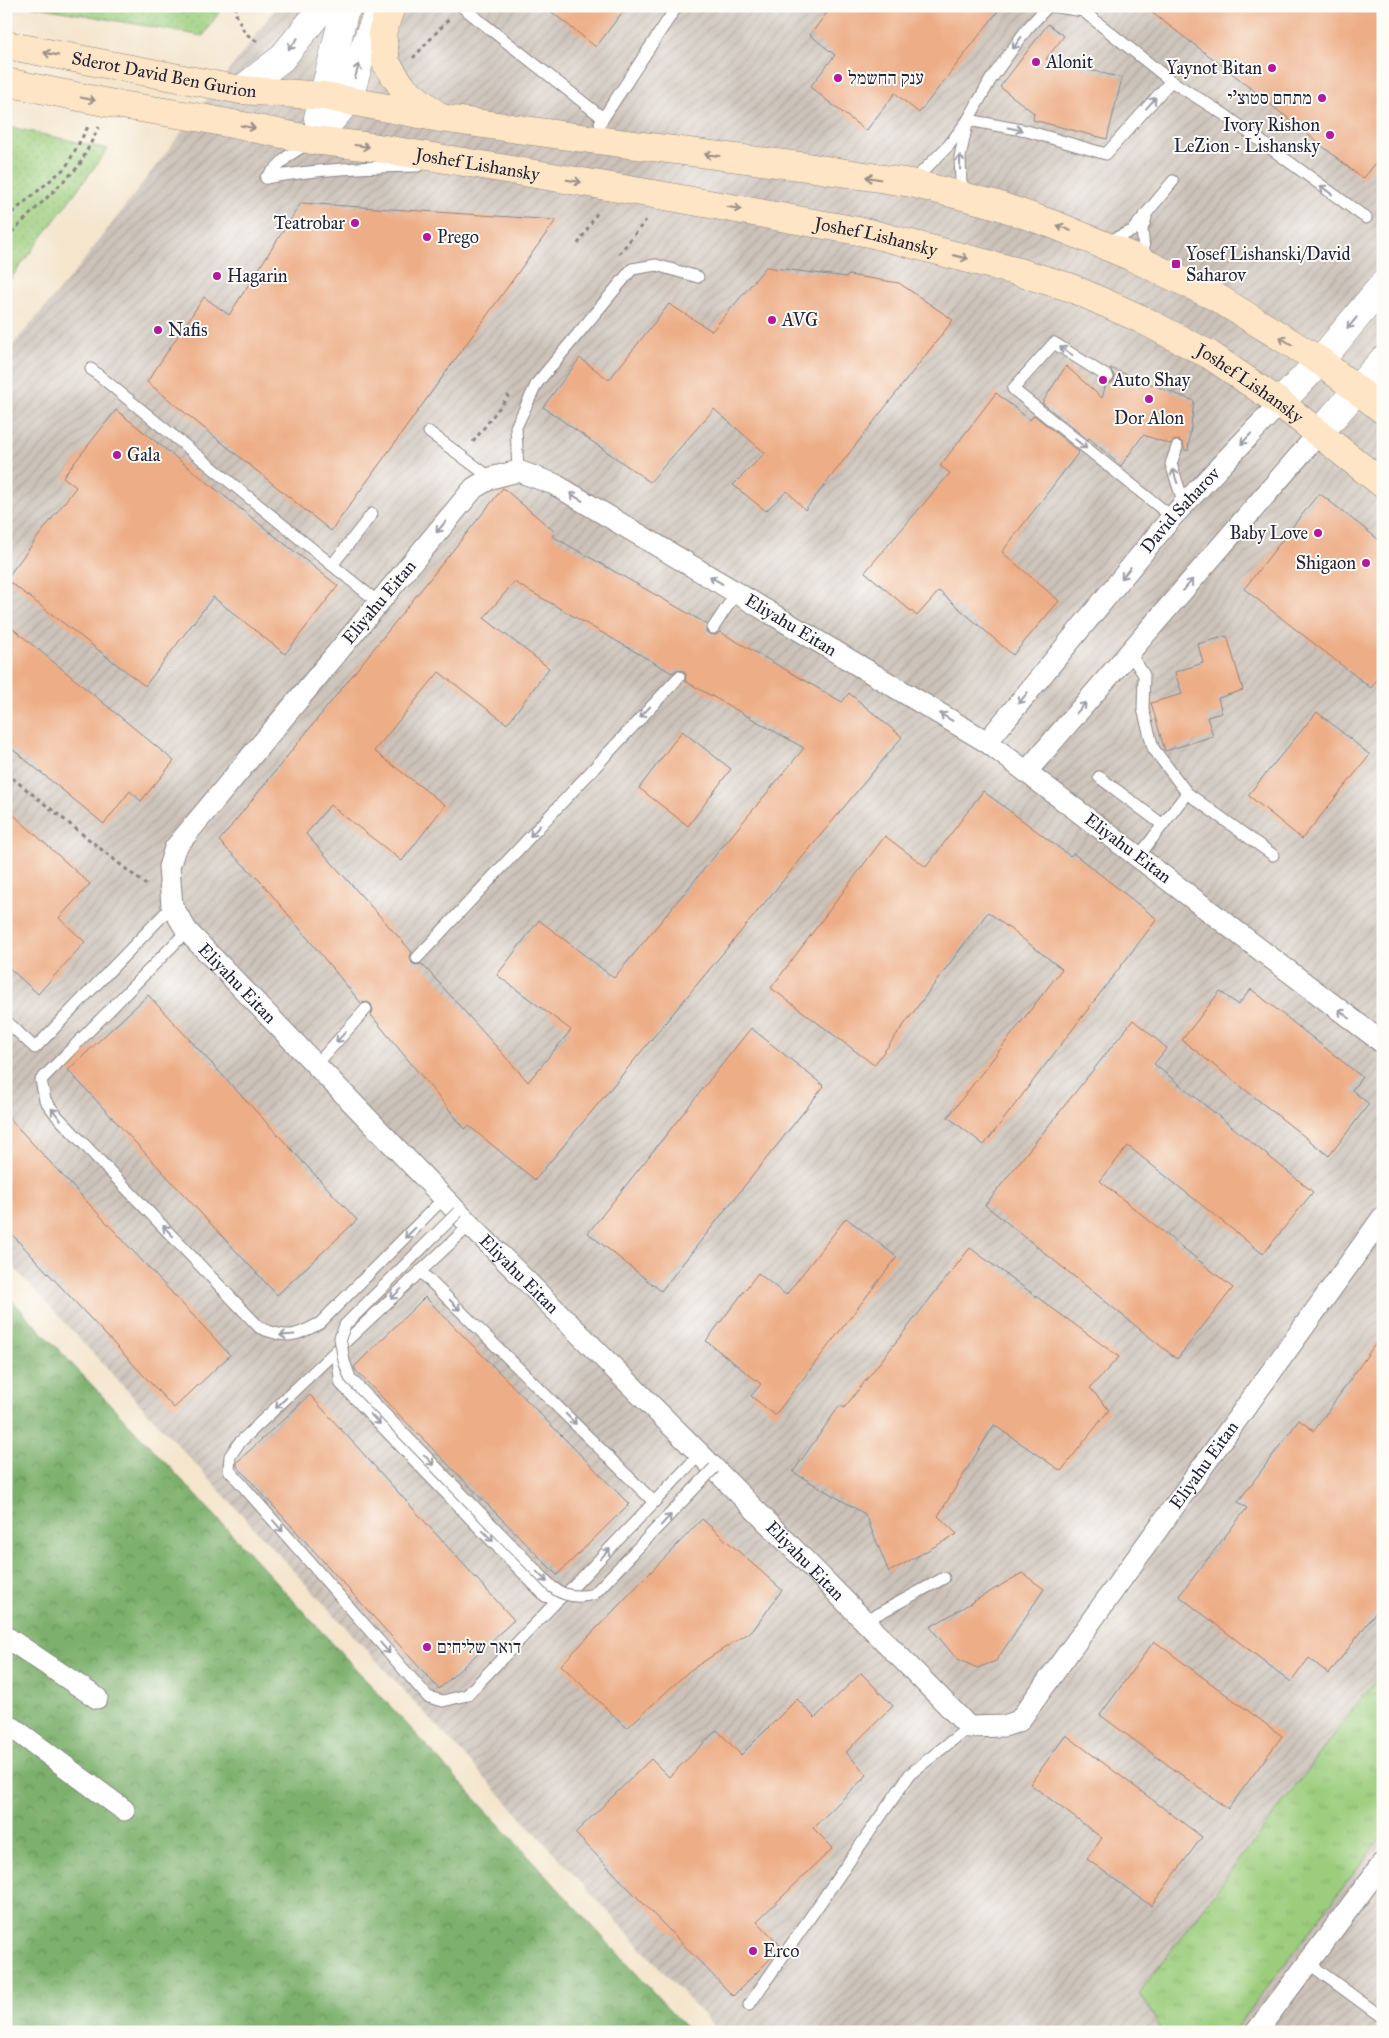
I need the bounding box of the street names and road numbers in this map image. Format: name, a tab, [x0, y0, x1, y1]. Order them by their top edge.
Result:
street label: Sderot David Ben Gurion	[70, 47, 258, 102]
street label: Joshef Lishansky	[412, 143, 542, 186]
street label: Joshef Lishansky	[811, 212, 941, 262]
street label: Joshef Lishansky	[1190, 338, 1308, 429]
street label: David Saharov	[1136, 461, 1225, 558]
street label: Eliyahu Eitan	[337, 555, 421, 649]
street label: Eliyahu Eitan	[741, 589, 841, 661]
street label: Eliyahu Eitan	[1080, 808, 1176, 888]
street label: Eliyahu Eitan	[194, 938, 281, 1028]
street label: Eliyahu Eitan	[475, 1230, 564, 1318]
street label: Eliyahu Eitan	[1165, 1416, 1243, 1513]
street label: Eliyahu Eitan	[761, 1516, 849, 1605]

